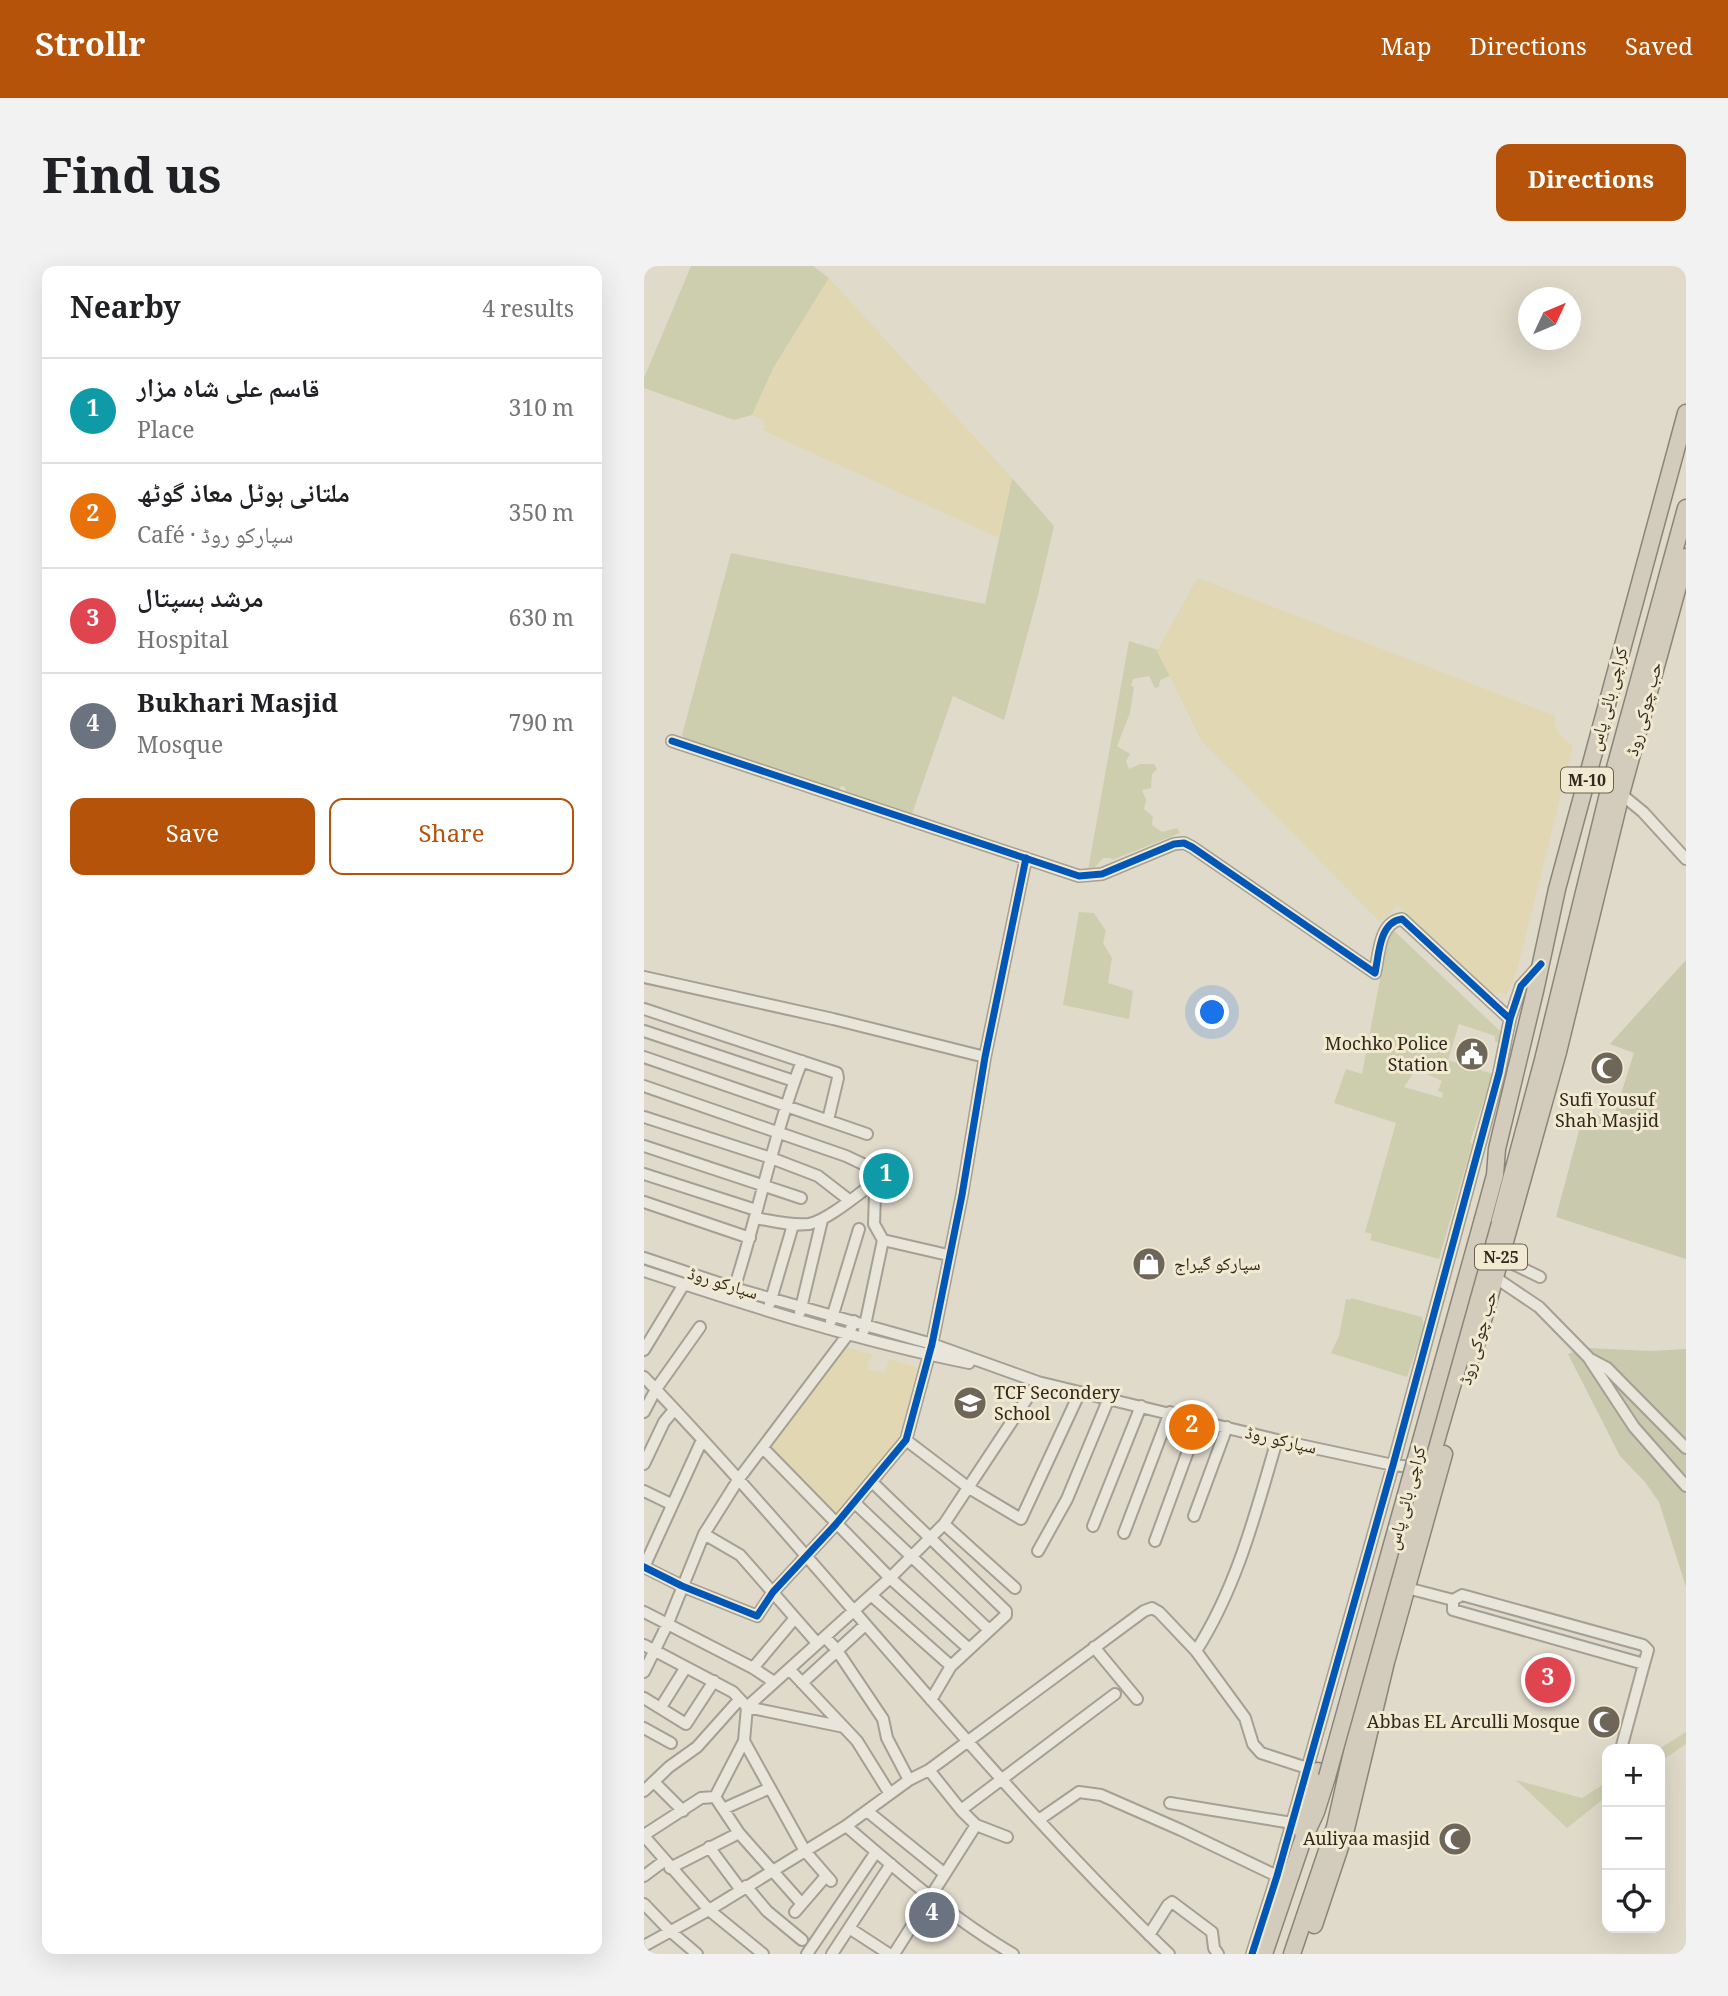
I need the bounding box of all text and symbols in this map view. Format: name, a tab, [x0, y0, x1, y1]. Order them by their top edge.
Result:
text: Strollr	[35, 21, 145, 77]
text: Map	[1381, 29, 1432, 70]
text: Directions	[1470, 29, 1587, 70]
text: Saved	[1625, 29, 1693, 70]
text: Find us	[42, 141, 221, 224]
button: Directions	[1496, 144, 1686, 221]
text: Nearby	[70, 286, 181, 337]
north arrow	[1518, 287, 1581, 350]
text: 4 results	[482, 292, 574, 332]
text: قاسم علی شاہ مزار	[137, 369, 320, 413]
text: 1	[87, 391, 99, 431]
text: 310 m	[509, 391, 574, 431]
text: Place	[137, 413, 195, 453]
text: ملتانی ہوٹل معاذ گوٹھ	[137, 474, 350, 518]
text: 2	[87, 496, 99, 536]
text: 350 m	[509, 496, 574, 536]
text: Café · سپارکو روڈ	[137, 518, 293, 558]
text: مرشد ہسپتال	[137, 579, 264, 623]
text: 3	[87, 601, 99, 641]
text: 630 m	[509, 601, 574, 641]
text: Hospital	[137, 623, 229, 663]
street label: کراچی بائی پاس	[1582, 644, 1638, 755]
street label: حب چوکی روڈ	[1619, 659, 1673, 760]
text: Bukhari Masjid	[137, 684, 338, 728]
text: 4	[87, 706, 99, 746]
text: 790 m	[509, 706, 574, 746]
text: Mosque	[137, 728, 223, 768]
road number: M-10	[1561, 768, 1613, 792]
button: Save	[70, 798, 315, 875]
button: Share	[329, 798, 574, 875]
your location	[1195, 995, 1229, 1029]
place label: Mochko Police Station	[1325, 1031, 1448, 1082]
public building icon: Mochko Police Station	[1453, 1035, 1491, 1073]
mosque icon: Sufi Yousuf Shah Masjid	[1588, 1049, 1626, 1087]
place label: Sufi Yousuf Shah Masjid	[1555, 1087, 1659, 1138]
pin: 1	[863, 1150, 909, 1202]
shop icon: سپارکو گیراج	[1130, 1245, 1168, 1283]
road number: N-25	[1475, 1245, 1527, 1270]
place label: سپارکو گیراج	[1174, 1251, 1261, 1281]
street label: سپارکو روڈ	[683, 1260, 761, 1310]
street label: حب چوکی روڈ	[1452, 1288, 1508, 1389]
place label: TCF Secondery School	[994, 1380, 1121, 1431]
school or university icon: TCF Secondery School	[951, 1384, 989, 1422]
pin: 2	[1169, 1401, 1215, 1453]
street label: سپارکو روڈ	[1242, 1419, 1319, 1465]
street label: کراچی بائی پاس	[1380, 1443, 1436, 1554]
pin: 3	[1525, 1654, 1571, 1706]
mosque icon: Abbas EL Arculli Mosque	[1585, 1703, 1623, 1741]
place label: Abbas EL Arculli Mosque	[1367, 1709, 1580, 1739]
map controls	[1602, 1744, 1665, 1933]
button: +	[1602, 1744, 1665, 1807]
button: −	[1602, 1807, 1665, 1870]
mosque icon: Auliyaa masjid	[1436, 1820, 1474, 1858]
place label: Auliyaa masjid	[1303, 1826, 1430, 1856]
button: locate	[1602, 1870, 1665, 1933]
pin: 4	[909, 1889, 955, 1941]

